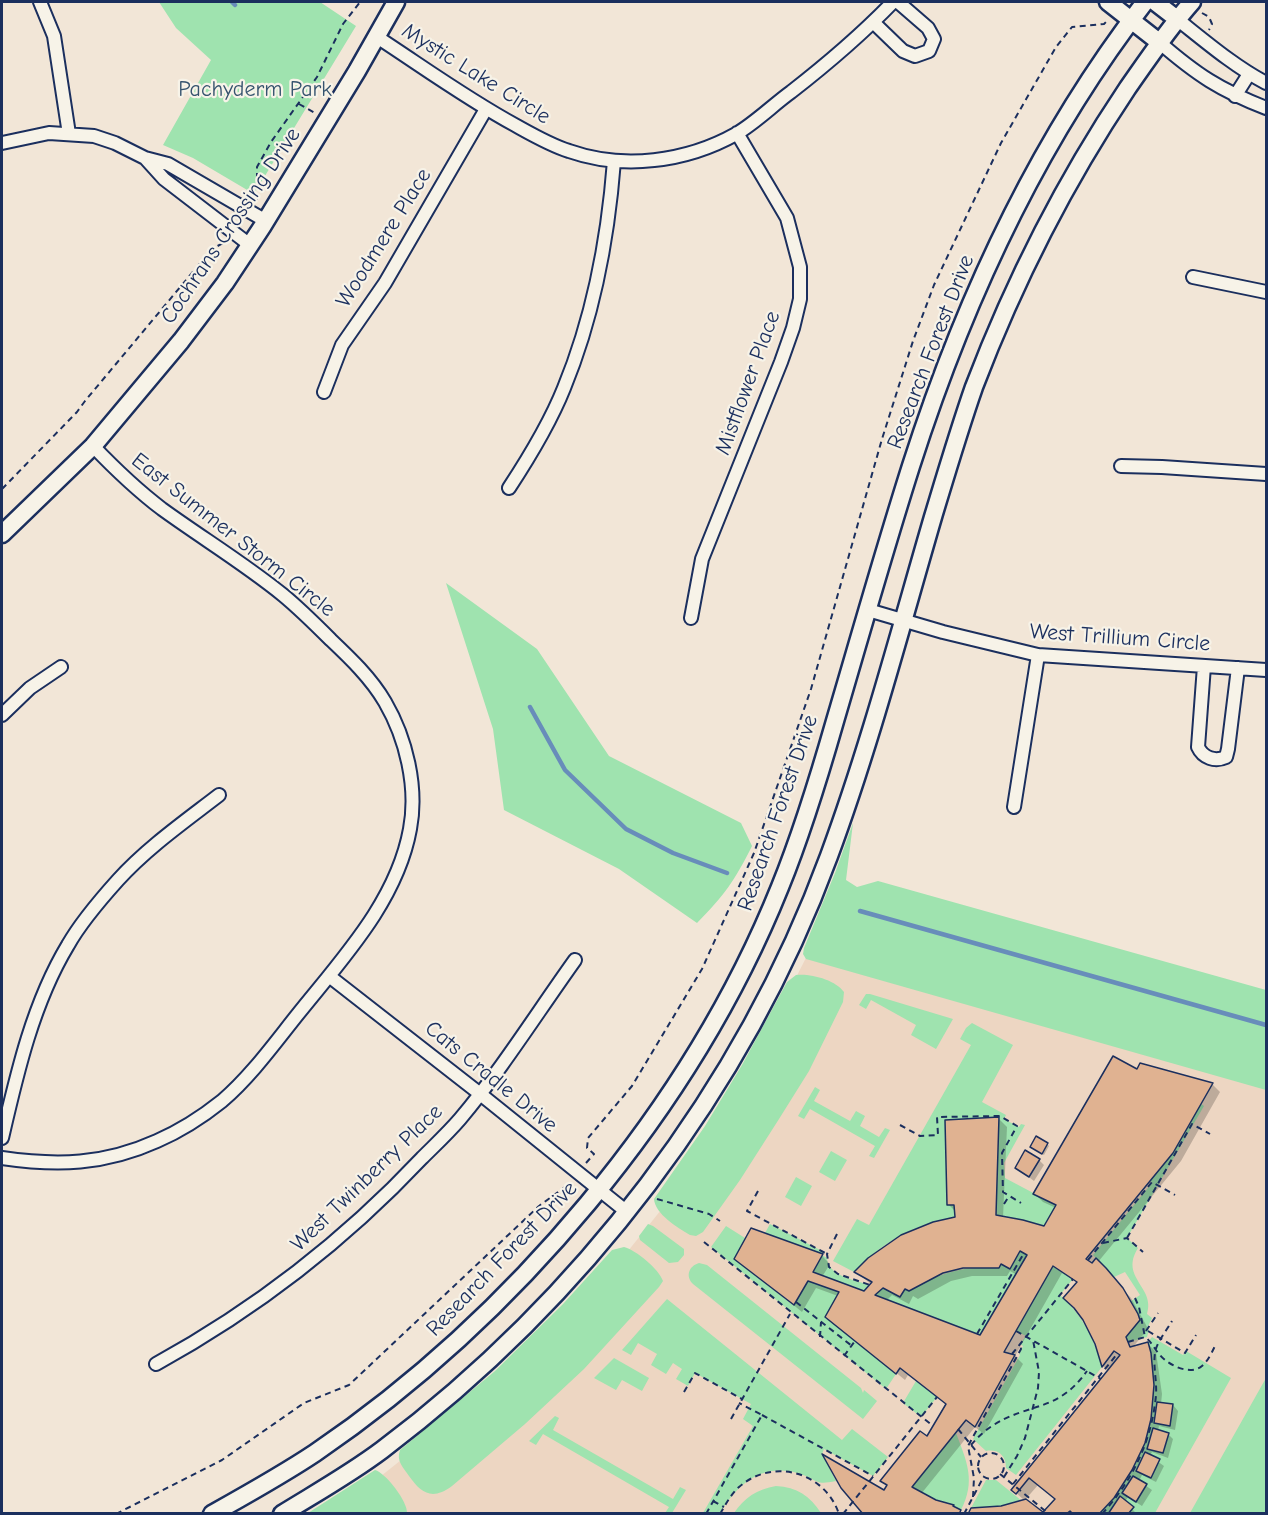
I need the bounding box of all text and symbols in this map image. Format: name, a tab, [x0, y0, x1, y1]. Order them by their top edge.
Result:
street label: Mystic Lake Circle	[397, 18, 555, 130]
park label: Pachyderm Park	[178, 77, 332, 103]
street label: Cochrans Crossing Drive	[155, 123, 307, 329]
street label: Woodmere Place	[331, 164, 437, 312]
street label: Research Forest Drive	[882, 251, 980, 453]
street label: Mistflower Place	[710, 307, 786, 459]
street label: East Summer Storm Circle	[126, 447, 340, 623]
street label: West Trillium Circle	[1029, 619, 1211, 657]
street label: Research Forest Drive	[732, 711, 824, 915]
street label: Cats Cradle Drive	[419, 1015, 563, 1139]
street label: West Twinberry Place	[286, 1099, 448, 1257]
street label: Research Forest Drive	[421, 1176, 583, 1342]

